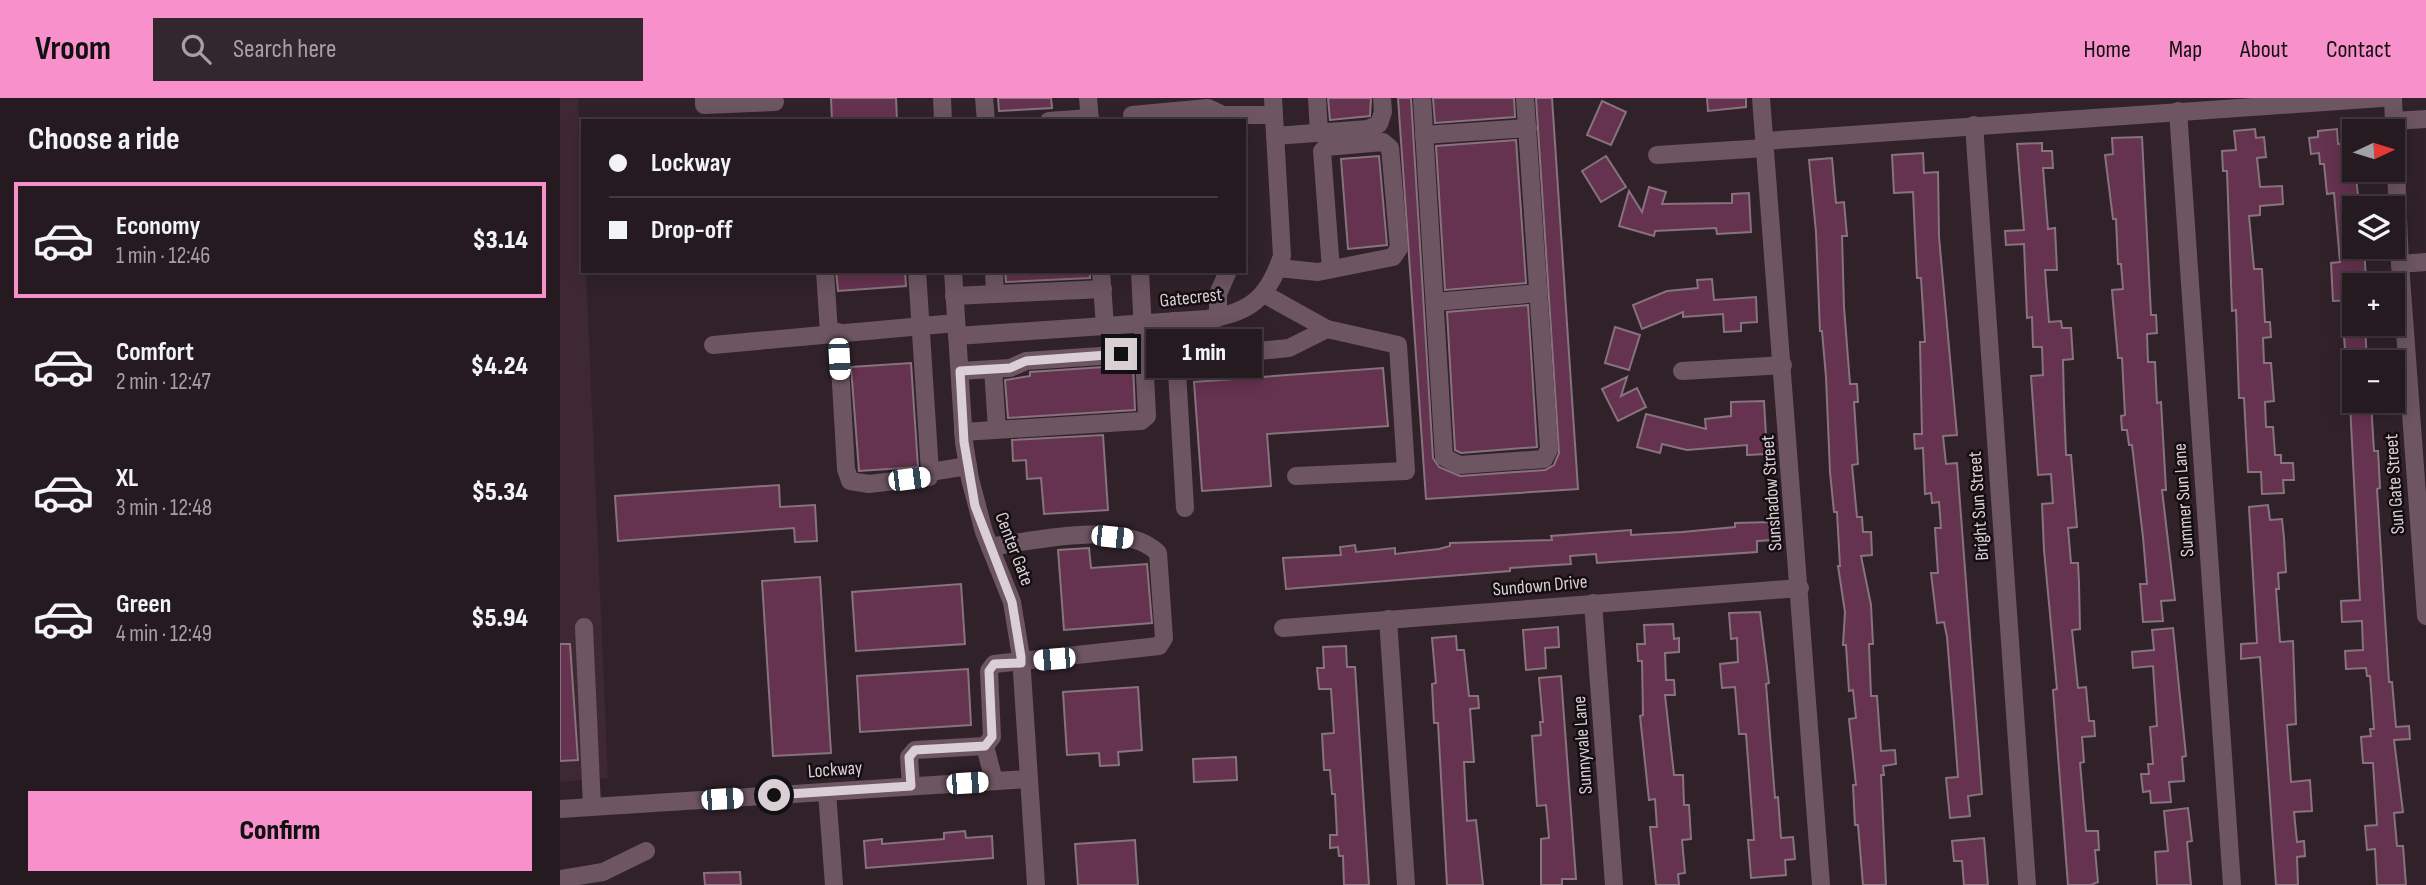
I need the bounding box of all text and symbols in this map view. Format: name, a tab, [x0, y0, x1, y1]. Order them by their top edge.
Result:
search box	[153, 18, 643, 81]
text: Vroom	[35, 29, 111, 69]
icon: search	[177, 30, 215, 68]
text: Search here	[233, 34, 336, 65]
text: Home	[2083, 35, 2131, 64]
text: Map	[2169, 35, 2202, 64]
text: About	[2240, 35, 2288, 64]
text: Contact	[2326, 35, 2391, 64]
north arrow	[2342, 119, 2404, 182]
map controls	[2342, 119, 2405, 413]
text: Choose a ride	[28, 120, 180, 159]
text: Lockway	[651, 148, 731, 179]
button: layers	[2342, 196, 2405, 259]
icon: car	[32, 209, 95, 272]
text: Economy	[116, 211, 200, 242]
text: Drop-off	[651, 215, 732, 246]
text: $3.14	[472, 225, 528, 256]
text: 1 min · 12:46	[116, 242, 210, 270]
button: +	[2342, 273, 2405, 336]
street label: Gatecrest	[1159, 283, 1224, 313]
callout: 1 min	[1146, 330, 1261, 378]
icon: car	[32, 335, 95, 398]
text: Comfort	[116, 337, 194, 368]
car	[828, 337, 851, 381]
route end	[1105, 338, 1137, 370]
text: 1 min	[1182, 339, 1226, 367]
button: −	[2342, 350, 2405, 413]
text: $4.24	[471, 351, 528, 382]
text: 2 min · 12:47	[116, 368, 211, 396]
street label: Sun Gate Street	[2380, 433, 2410, 535]
street label: Sunshadow Street	[1756, 434, 1788, 552]
street label: Summer Sun Lane	[2169, 442, 2199, 558]
street label: Bright Sun Street	[1964, 450, 1994, 561]
icon: car	[32, 461, 95, 524]
text: XL	[116, 463, 138, 494]
car	[887, 466, 932, 492]
text: $5.34	[472, 477, 528, 508]
text: 3 min · 12:48	[116, 494, 212, 522]
street label: Center Gate	[990, 509, 1038, 589]
car	[1091, 524, 1134, 550]
street label: Sundown Drive	[1492, 570, 1588, 602]
icon: car	[32, 587, 95, 650]
text: Green	[116, 589, 171, 620]
text: $5.94	[471, 603, 528, 634]
text: 4 min · 12:49	[116, 620, 212, 648]
car	[1033, 647, 1076, 671]
street label: Sunnyvale Lane	[1568, 695, 1598, 795]
street label: Lockway	[807, 757, 864, 783]
car	[946, 771, 989, 795]
route start	[758, 779, 790, 811]
car	[701, 787, 744, 811]
button: Confirm	[28, 791, 532, 871]

